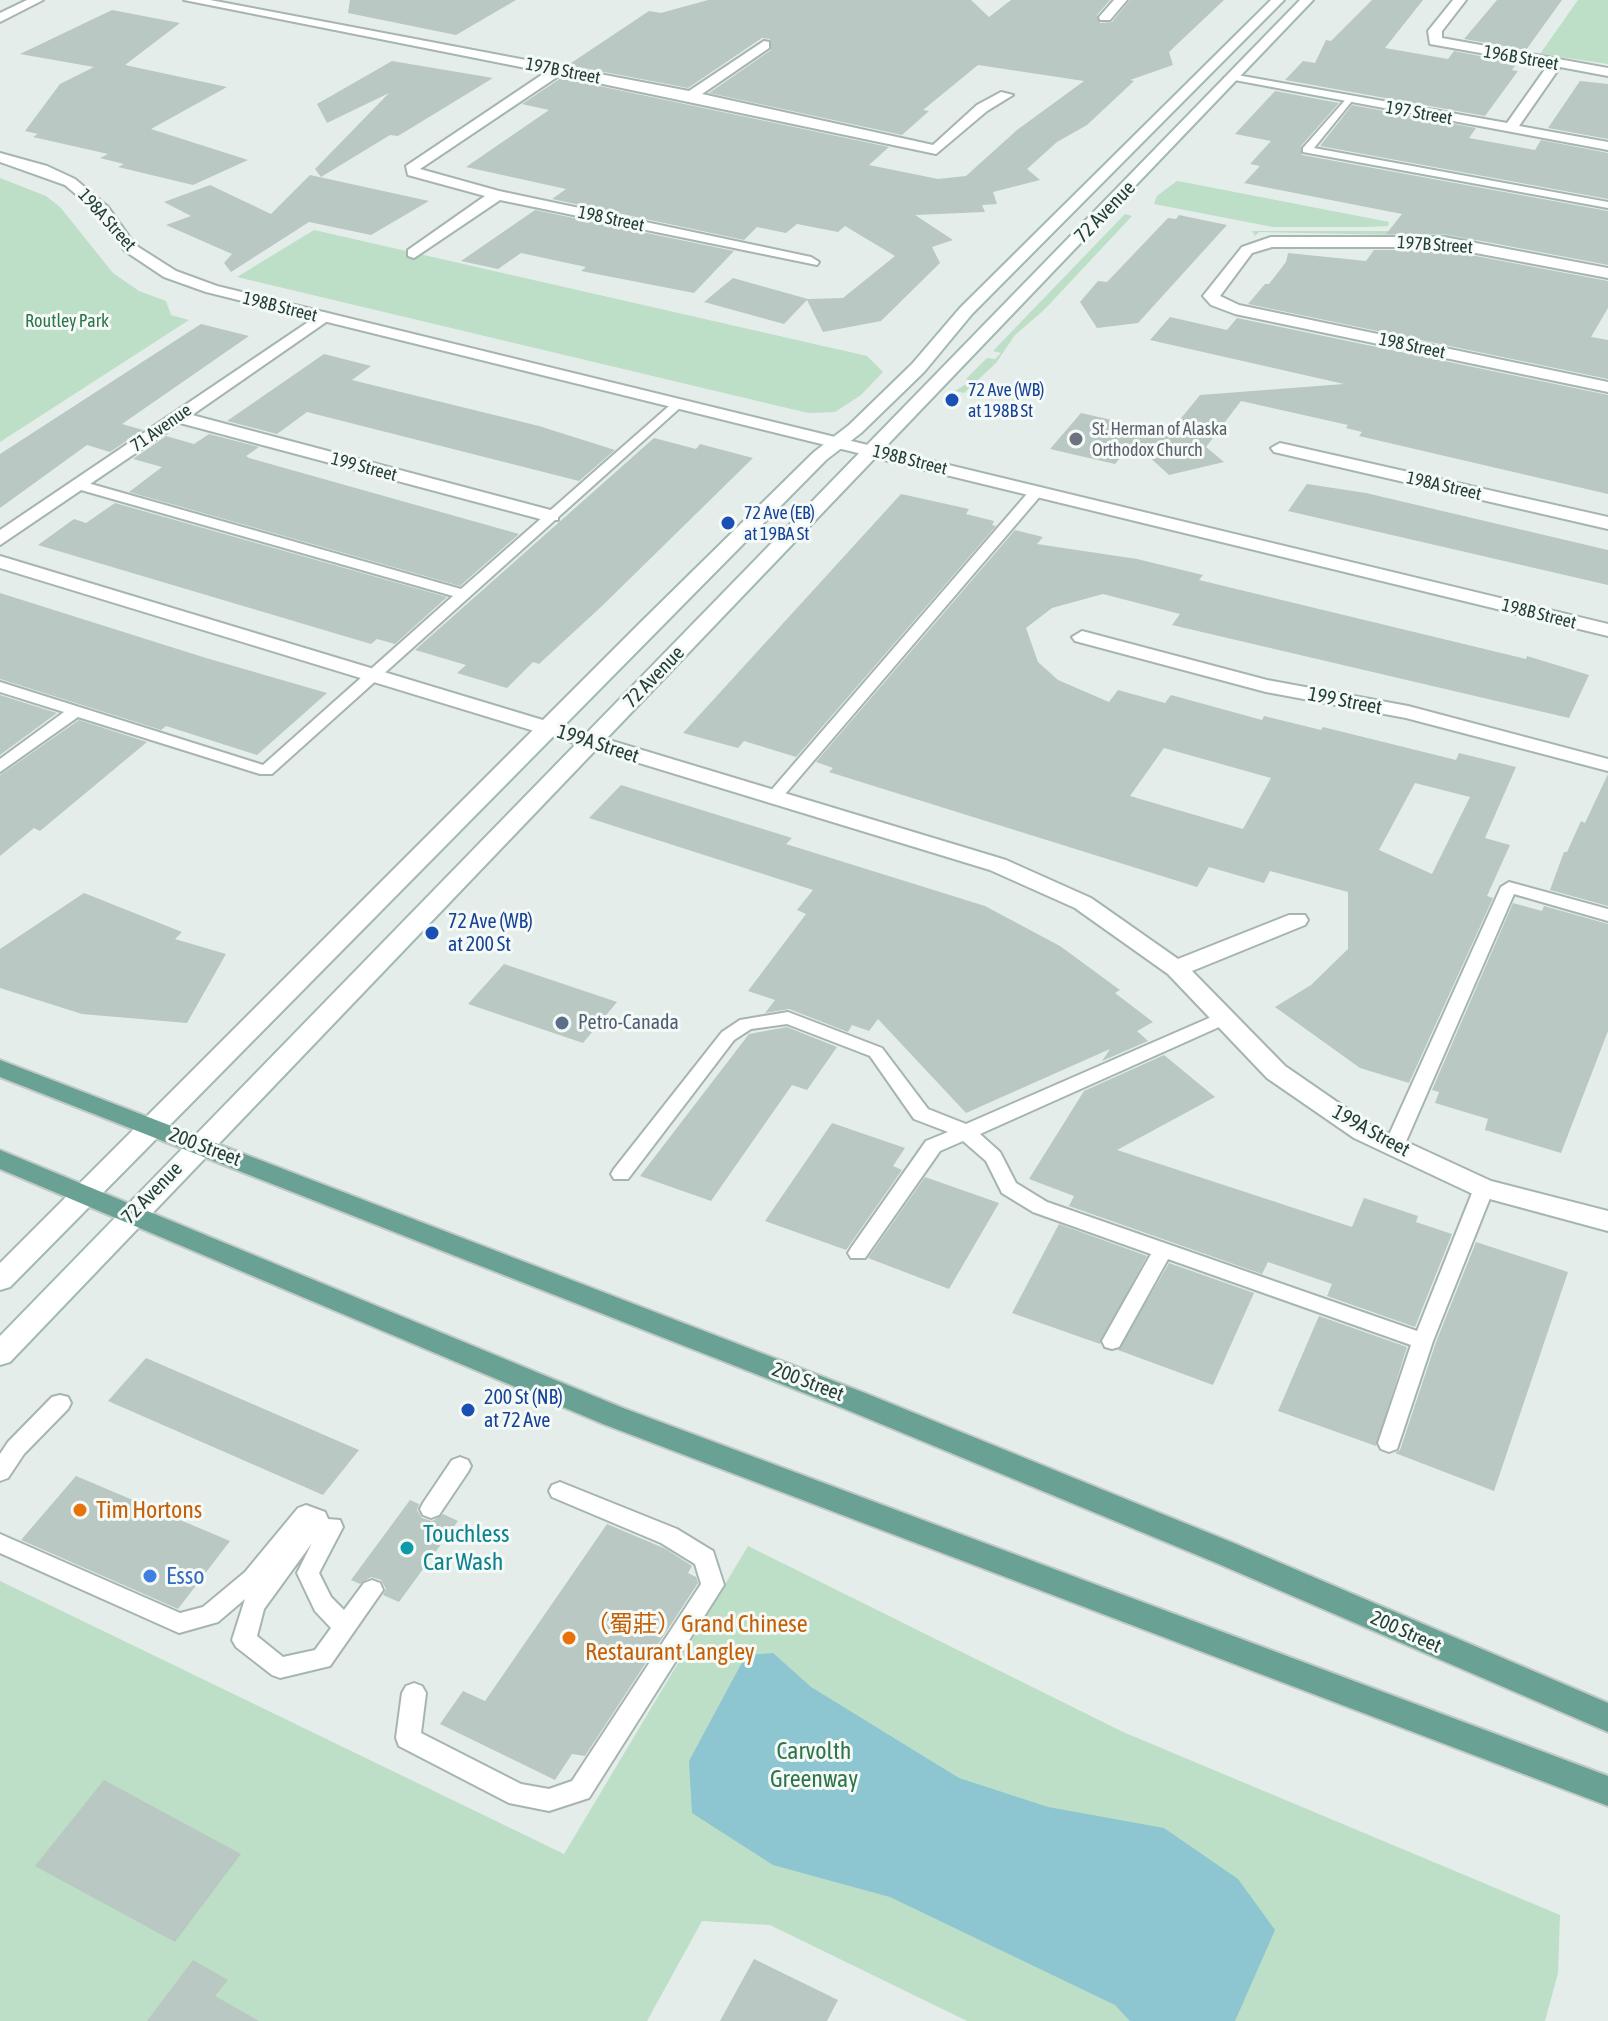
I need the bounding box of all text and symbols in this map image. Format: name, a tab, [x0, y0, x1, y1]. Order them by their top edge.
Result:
street label: 196B Street	[1482, 41, 1560, 75]
street label: 197B Street	[524, 53, 602, 89]
street label: 197 Street	[1384, 97, 1454, 129]
street label: 72 Avenue	[1070, 176, 1140, 248]
street label: 198A Street	[73, 184, 141, 256]
street label: 198 Street	[576, 201, 646, 237]
street label: 197B Street	[1396, 232, 1474, 258]
street label: 198B Street	[241, 287, 319, 327]
park label: Routley Park	[25, 310, 109, 332]
street label: 198 Street	[1377, 328, 1447, 364]
place label: 72 Ave (WB) at 198B St	[968, 379, 1044, 422]
marker: 72 Ave (WB) at 198B St	[943, 391, 961, 409]
street label: 71 Avenue	[126, 399, 196, 457]
place label: St. Herman of Alaska Orthodox Church	[1092, 418, 1227, 460]
marker: St. Herman of Alaska Orthodox Church	[1067, 430, 1085, 448]
street label: 198B Street	[871, 440, 949, 480]
street label: 199 Street	[329, 448, 399, 486]
street label: 198A Street	[1404, 467, 1484, 505]
place label: 72 Ave (EB) at 19BA St	[744, 502, 815, 544]
marker: 72 Ave (EB) at 19BA St	[719, 514, 737, 532]
street label: 198B Street	[1500, 594, 1578, 634]
street label: 72 Avenue	[619, 641, 689, 713]
street label: 199 Street	[1306, 682, 1384, 720]
street label: 199A Street	[554, 720, 642, 768]
place label: 72 Ave (WB) at 200 St	[448, 910, 533, 957]
marker: 72 Ave (WB) at 200 St	[423, 924, 441, 942]
place label: Petro-Canada	[578, 1011, 679, 1035]
marker: Petro-Canada	[553, 1014, 571, 1032]
street label: 199A Street	[1328, 1100, 1414, 1162]
street label: 200 Street	[166, 1122, 244, 1172]
street label: 72 Avenue	[117, 1157, 187, 1229]
street label: 200 Street	[769, 1357, 847, 1407]
place label: 200 St (NB) at 72 Ave	[484, 1386, 563, 1433]
marker: 200 St (NB) at 72 Ave	[459, 1401, 477, 1419]
place label: Tim Hortons	[96, 1496, 202, 1524]
marker: Tim Hortons	[71, 1501, 89, 1519]
place label: Touchless Car Wash	[423, 1520, 509, 1576]
marker: Touchless Car Wash	[398, 1539, 416, 1557]
place label: Esso	[166, 1562, 204, 1590]
marker: Esso	[141, 1567, 159, 1585]
street label: 200 Street	[1367, 1606, 1445, 1658]
place label: （蜀莊）Grand Chinese Restaurant Langley	[585, 1610, 808, 1666]
marker: （蜀莊）Grand Chinese Restaurant Langley	[560, 1629, 578, 1647]
park label: Carvolth Greenway	[770, 1737, 858, 1793]

